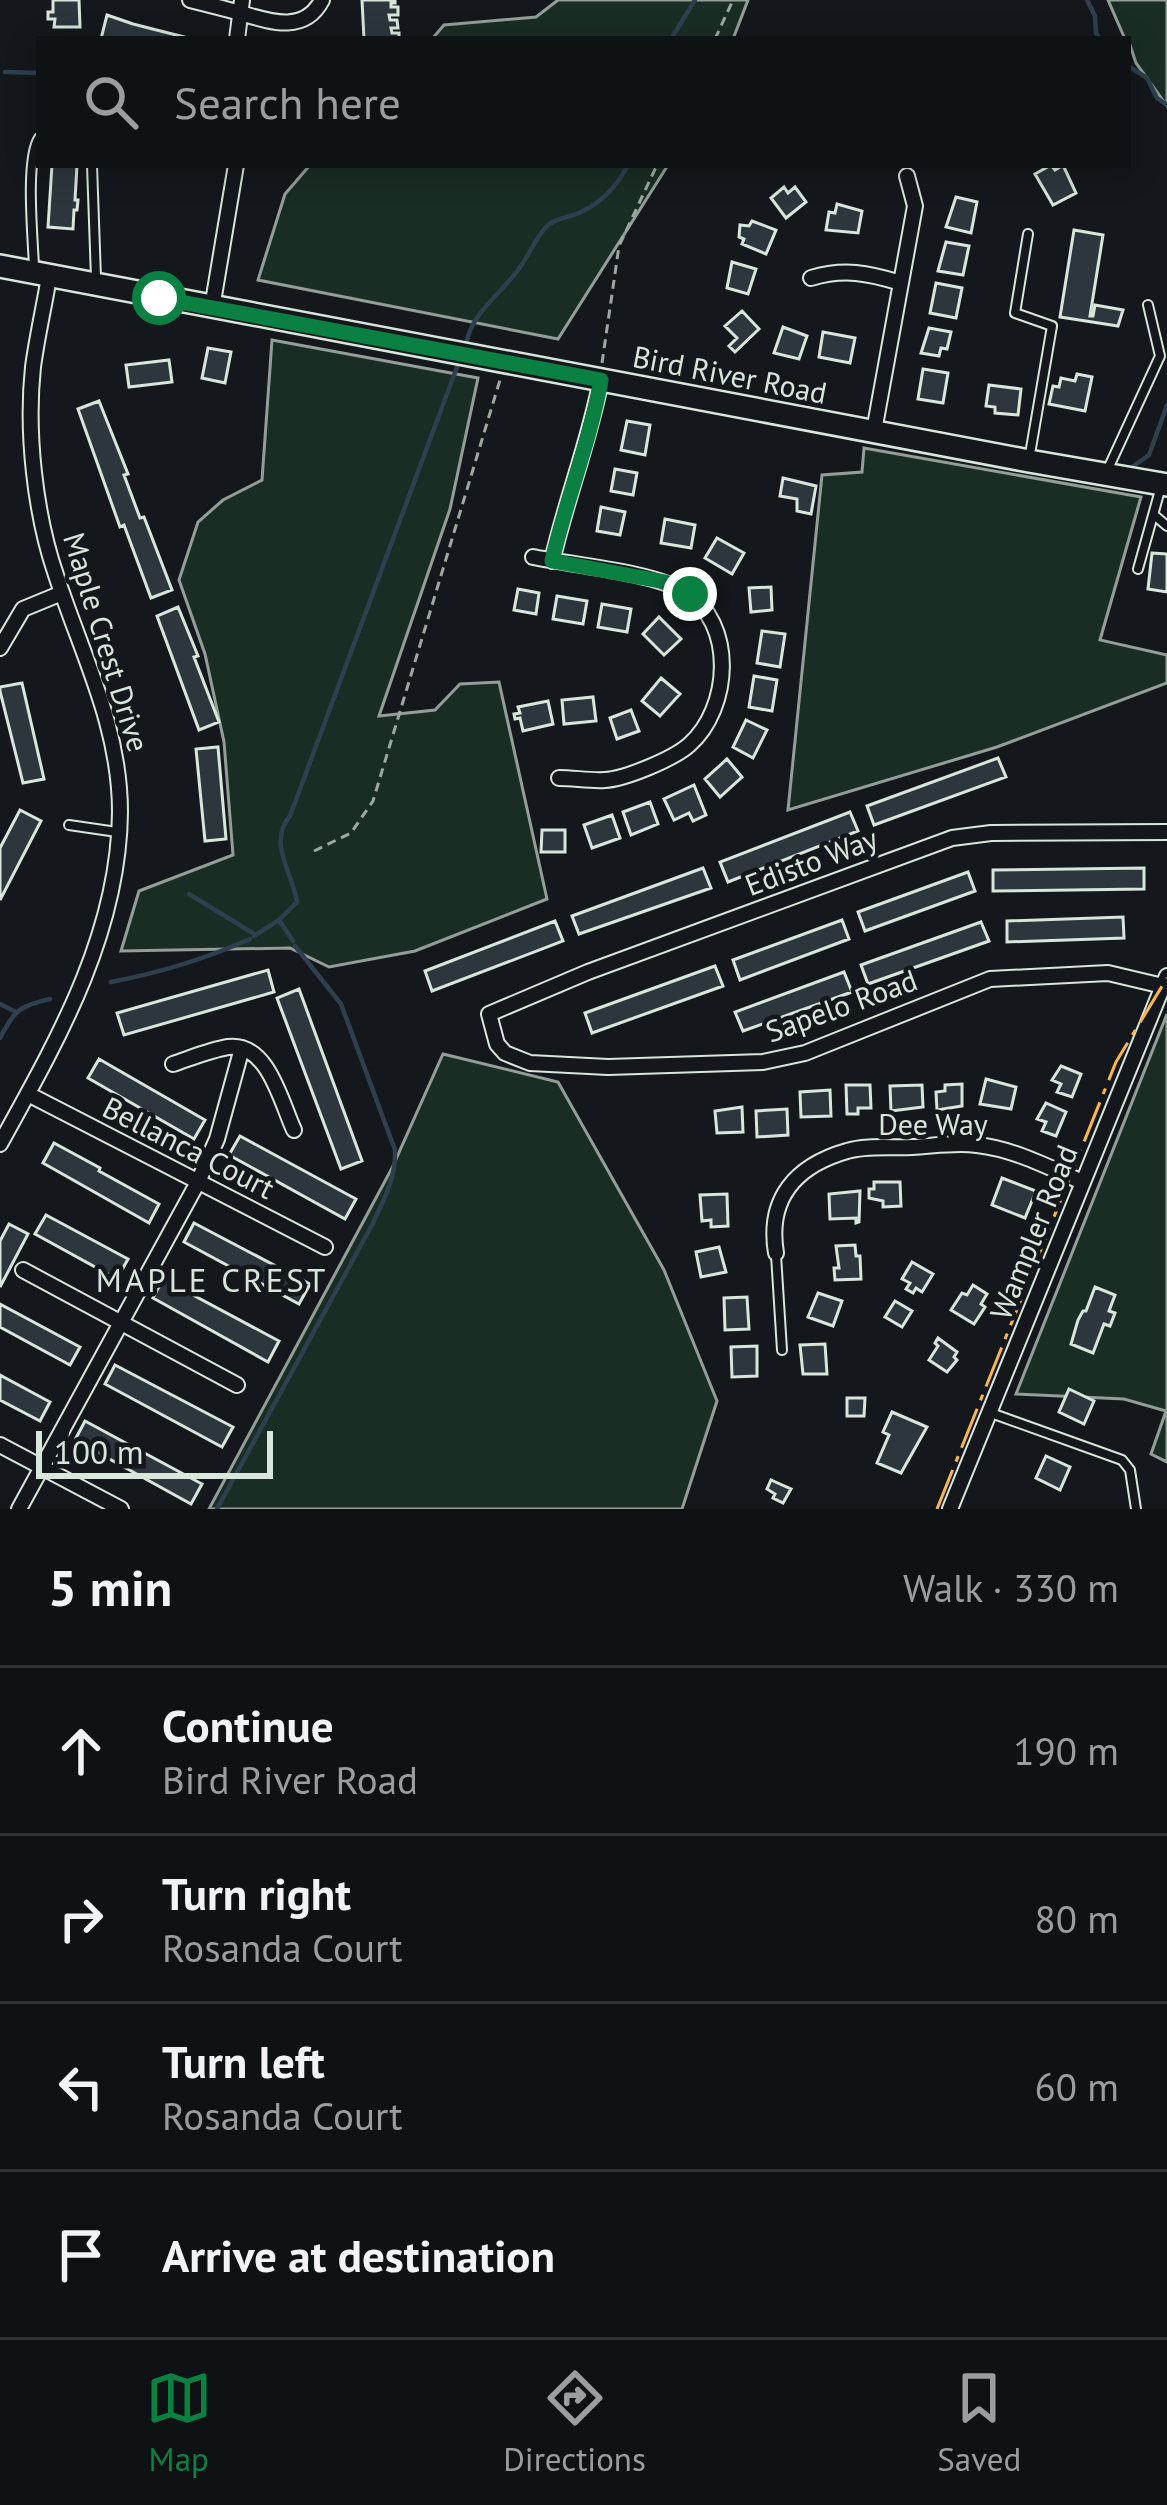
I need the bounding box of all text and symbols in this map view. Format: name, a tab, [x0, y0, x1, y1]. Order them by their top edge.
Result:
search box	[36, 36, 1131, 168]
icon: search	[78, 69, 144, 135]
text: Search here	[174, 73, 401, 131]
route start	[132, 271, 186, 325]
street label: Bird River Road	[630, 336, 830, 412]
street label: Maple Crest Drive	[55, 528, 159, 756]
route end	[663, 567, 717, 621]
street label: Edisto Way	[739, 818, 883, 904]
street label: Sapelo Road	[760, 960, 922, 1050]
street label: Bellanca Court	[97, 1087, 281, 1207]
street label: Dee Way	[878, 1104, 988, 1143]
street label: Wampler Road	[980, 1139, 1086, 1325]
district label: MAPLE CREST	[96, 1258, 328, 1301]
scale bar	[36, 1425, 273, 1478]
text: 100 m	[54, 1430, 144, 1473]
text: 5 min	[48, 1554, 172, 1620]
text: Walk · 330 m	[903, 1562, 1119, 1613]
text: Continue	[162, 1696, 334, 1754]
icon: ahead	[48, 1718, 114, 1784]
text: 190 m	[1013, 1725, 1119, 1776]
text: Bird River Road	[162, 1754, 418, 1805]
text: Turn right	[162, 1864, 351, 1922]
icon: right	[48, 1886, 114, 1952]
text: 80 m	[1034, 1893, 1119, 1944]
text: Rosanda Court	[162, 1922, 403, 1973]
text: Turn left	[162, 2032, 325, 2090]
icon: left	[48, 2054, 114, 2120]
text: 60 m	[1034, 2061, 1119, 2112]
text: Rosanda Court	[162, 2090, 403, 2141]
icon: arrive	[48, 2222, 114, 2288]
text: Arrive at destination	[162, 2226, 555, 2284]
tab: Map	[146, 2365, 212, 2480]
tab: Directions	[503, 2365, 646, 2480]
tab: Saved	[937, 2365, 1021, 2480]

